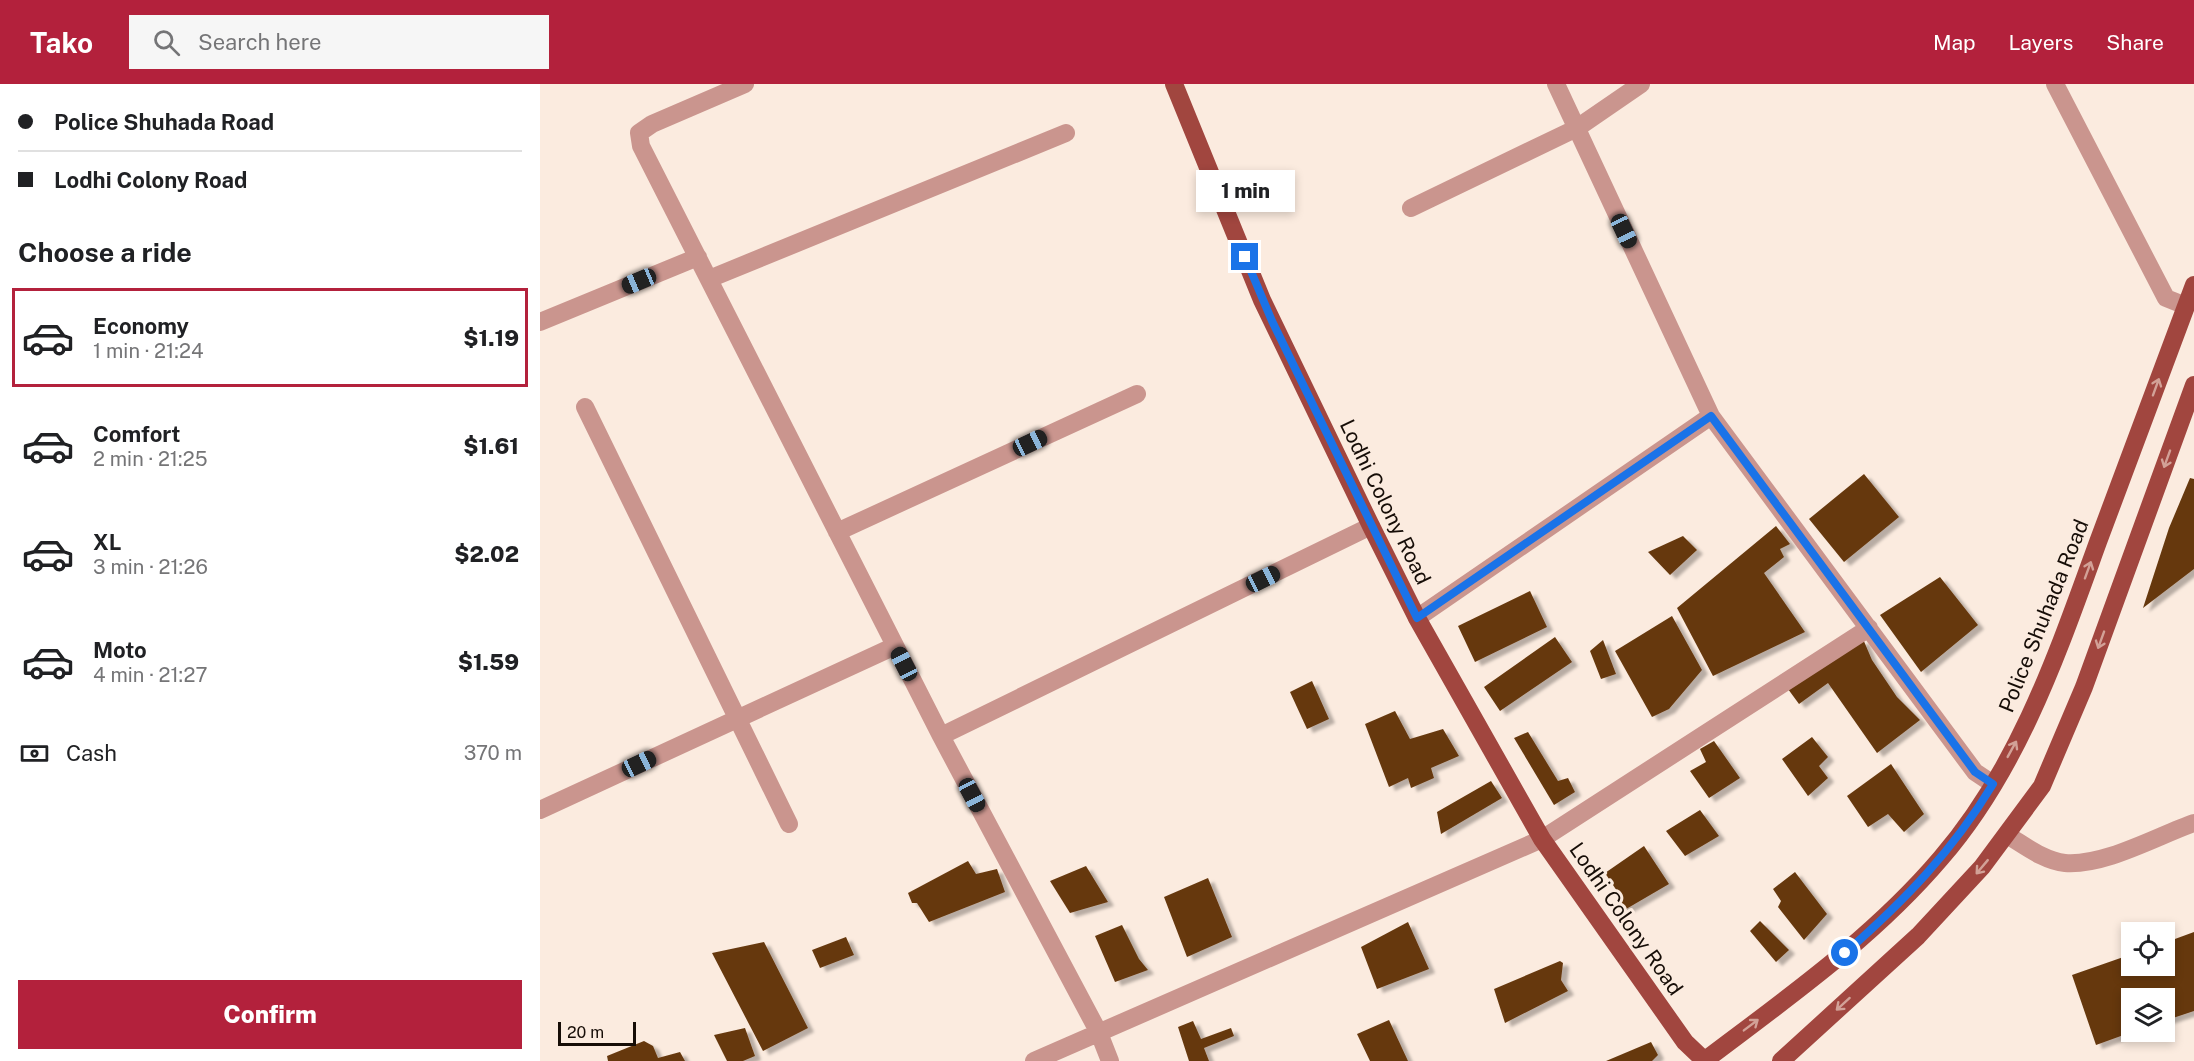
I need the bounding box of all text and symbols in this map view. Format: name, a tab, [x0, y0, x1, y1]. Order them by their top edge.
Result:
search box	[129, 15, 549, 69]
text: Tako	[30, 26, 93, 59]
icon: search	[150, 26, 183, 59]
text: Search here	[198, 29, 322, 55]
text: Map	[1933, 30, 1976, 55]
text: Layers	[2009, 30, 2073, 55]
text: Share	[2106, 30, 2164, 55]
text: Police Shuhada Road	[54, 109, 274, 135]
text: Lodhi Colony Road	[54, 167, 247, 193]
callout: 1 min	[1196, 170, 1294, 212]
text: 1 min	[1221, 179, 1270, 203]
car	[1608, 211, 1640, 251]
text: Choose a ride	[18, 236, 192, 268]
route end	[1231, 243, 1258, 270]
car	[619, 266, 659, 296]
icon: car	[21, 311, 75, 365]
text: Economy	[93, 313, 189, 339]
text: $1.19	[463, 325, 519, 351]
text: 1 min · 21:24	[93, 339, 204, 363]
one-way arrow	[2151, 378, 2162, 397]
street label: Lodhi Colony Road	[1335, 415, 1436, 588]
icon: car	[21, 419, 75, 473]
text: Comfort	[93, 421, 180, 447]
car	[1010, 427, 1050, 459]
text: $1.61	[463, 433, 519, 459]
text: 2 min · 21:25	[93, 447, 208, 471]
one-way arrow	[2160, 449, 2171, 468]
street label: Police Shuhada Road	[1993, 516, 2094, 716]
icon: car	[21, 527, 75, 581]
text: XL	[93, 529, 121, 555]
text: $2.02	[454, 541, 519, 567]
text: 3 min · 21:26	[93, 555, 208, 579]
one-way arrow	[2084, 561, 2095, 580]
car	[1243, 563, 1283, 595]
one-way arrow	[2094, 631, 2105, 649]
icon: car	[21, 635, 75, 689]
text: Moto	[93, 637, 147, 663]
car	[888, 644, 920, 684]
text: $1.59	[458, 649, 519, 675]
text: 4 min · 21:27	[93, 663, 207, 687]
icon: cash	[18, 737, 51, 770]
text: Cash	[66, 740, 117, 766]
text: 370 m	[464, 741, 522, 765]
one-way arrow	[2007, 741, 2018, 759]
car	[619, 748, 659, 780]
car	[956, 775, 988, 815]
street label: Lodhi Colony Road	[1564, 838, 1688, 1000]
one-way arrow	[1975, 859, 1988, 875]
map controls	[2121, 922, 2175, 1042]
button: locate	[2121, 922, 2175, 976]
route start	[1831, 939, 1858, 966]
button: Confirm	[18, 980, 522, 1049]
button: layers	[2121, 988, 2175, 1042]
one-way arrow	[1836, 997, 1851, 1011]
scale bar	[558, 1019, 636, 1046]
one-way arrow	[1743, 1019, 1759, 1032]
text: 20 m	[567, 1023, 604, 1042]

